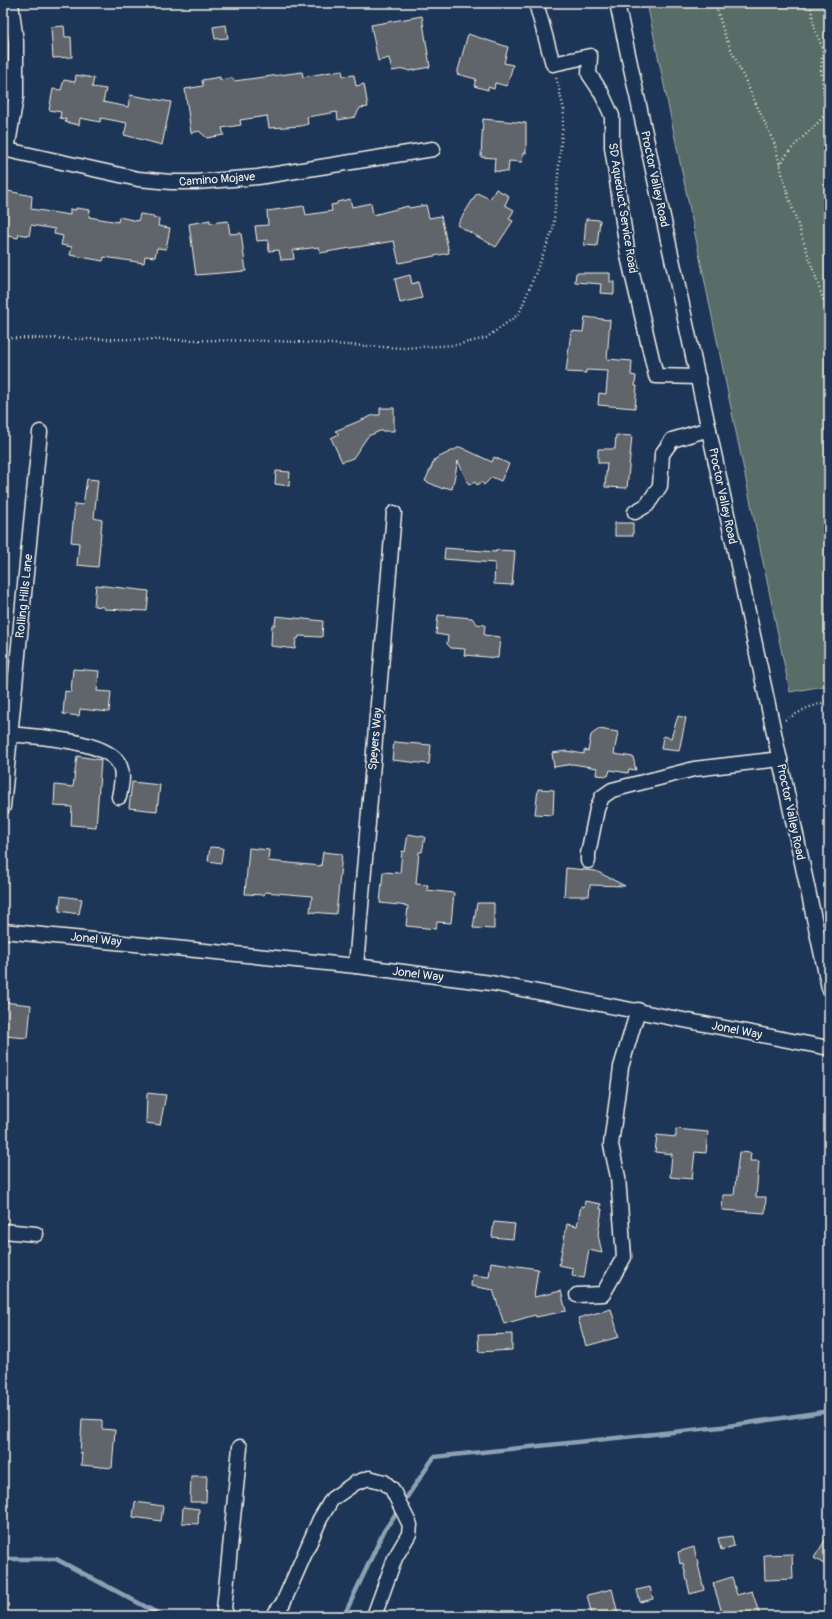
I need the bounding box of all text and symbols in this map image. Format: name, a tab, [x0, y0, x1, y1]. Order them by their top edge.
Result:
street label: Proctor Valley Road	[637, 130, 672, 229]
street label: SD Aqueduct Service Road	[605, 142, 640, 275]
street label: Camino Mojave	[178, 169, 256, 190]
street label: Proctor Valley Road	[705, 447, 740, 546]
street label: Rolling Hills Lane	[13, 553, 36, 639]
street label: Speyers Way	[365, 707, 386, 771]
street label: Proctor Valley Road	[773, 763, 808, 862]
street label: Jonel Way	[70, 929, 122, 950]
street label: Jonel Way	[392, 964, 444, 985]
street label: Jonel Way	[710, 1018, 763, 1043]

